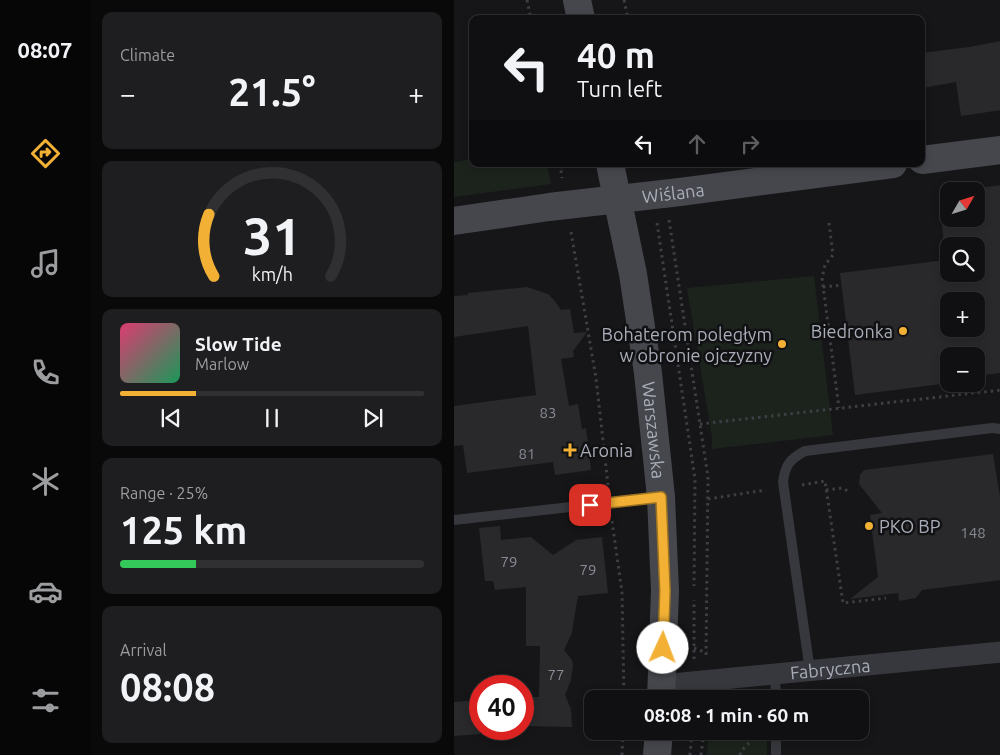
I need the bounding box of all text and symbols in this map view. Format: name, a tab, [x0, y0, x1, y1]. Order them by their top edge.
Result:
icon: left	[494, 35, 559, 100]
text: 40 m	[577, 35, 655, 75]
text: 08:07	[17, 37, 73, 62]
text: Climate	[120, 46, 175, 64]
text: 21.5°	[228, 71, 316, 113]
text: Turn left	[577, 76, 662, 101]
text: −	[120, 78, 136, 109]
text: +	[408, 78, 424, 109]
icon: left	[630, 130, 658, 158]
icon: ahead	[683, 130, 711, 158]
icon: right	[736, 130, 764, 158]
icon: directions	[28, 136, 63, 171]
street label: Wiślana	[641, 179, 706, 206]
north arrow	[940, 182, 985, 228]
map controls	[940, 182, 985, 392]
text: 31	[243, 207, 301, 265]
button: search	[940, 237, 985, 282]
icon: music	[28, 246, 63, 281]
text: km/h	[251, 264, 293, 284]
button: +	[940, 292, 985, 337]
place label: Biedronka	[811, 321, 893, 341]
place label: Bohaterom poległym w obronie ojczyzny	[601, 324, 772, 365]
marker: Biedronka	[897, 325, 909, 337]
text: Slow Tide	[195, 333, 282, 355]
marker: Bohaterom poległym w obronie ojczyzny	[776, 338, 788, 350]
button: −	[940, 347, 985, 392]
icon: phone	[28, 355, 63, 390]
text: Marlow	[195, 355, 249, 373]
street label: Warszawska	[639, 381, 669, 480]
icon: previous	[157, 404, 185, 432]
icon: pause	[258, 404, 286, 432]
icon: next	[359, 404, 387, 432]
house number: 83	[540, 404, 556, 421]
place label: Aronia	[580, 440, 633, 460]
marker: Aronia	[564, 444, 576, 456]
house number: 81	[519, 445, 535, 462]
icon: climate	[28, 464, 63, 499]
text: Range · 25%	[120, 484, 208, 502]
pin	[569, 484, 611, 526]
icon: arrive	[576, 491, 604, 519]
text: 125 km	[120, 509, 247, 551]
place label: PKO BP	[879, 516, 941, 536]
marker: PKO BP	[863, 520, 875, 532]
house number: 148	[960, 524, 986, 541]
house number: 79	[501, 553, 517, 570]
house number: 79	[580, 561, 596, 578]
icon: car	[28, 574, 63, 609]
position arrow	[636, 621, 688, 673]
text: Arrival	[120, 641, 167, 659]
street label: Fabryczna	[789, 655, 871, 682]
text: 08:08	[120, 666, 215, 708]
house number: 77	[548, 666, 564, 683]
speed limit sign: 40	[469, 675, 534, 740]
icon: filters	[28, 683, 63, 718]
text: 08:08 · 1 min · 60 m	[644, 704, 809, 726]

